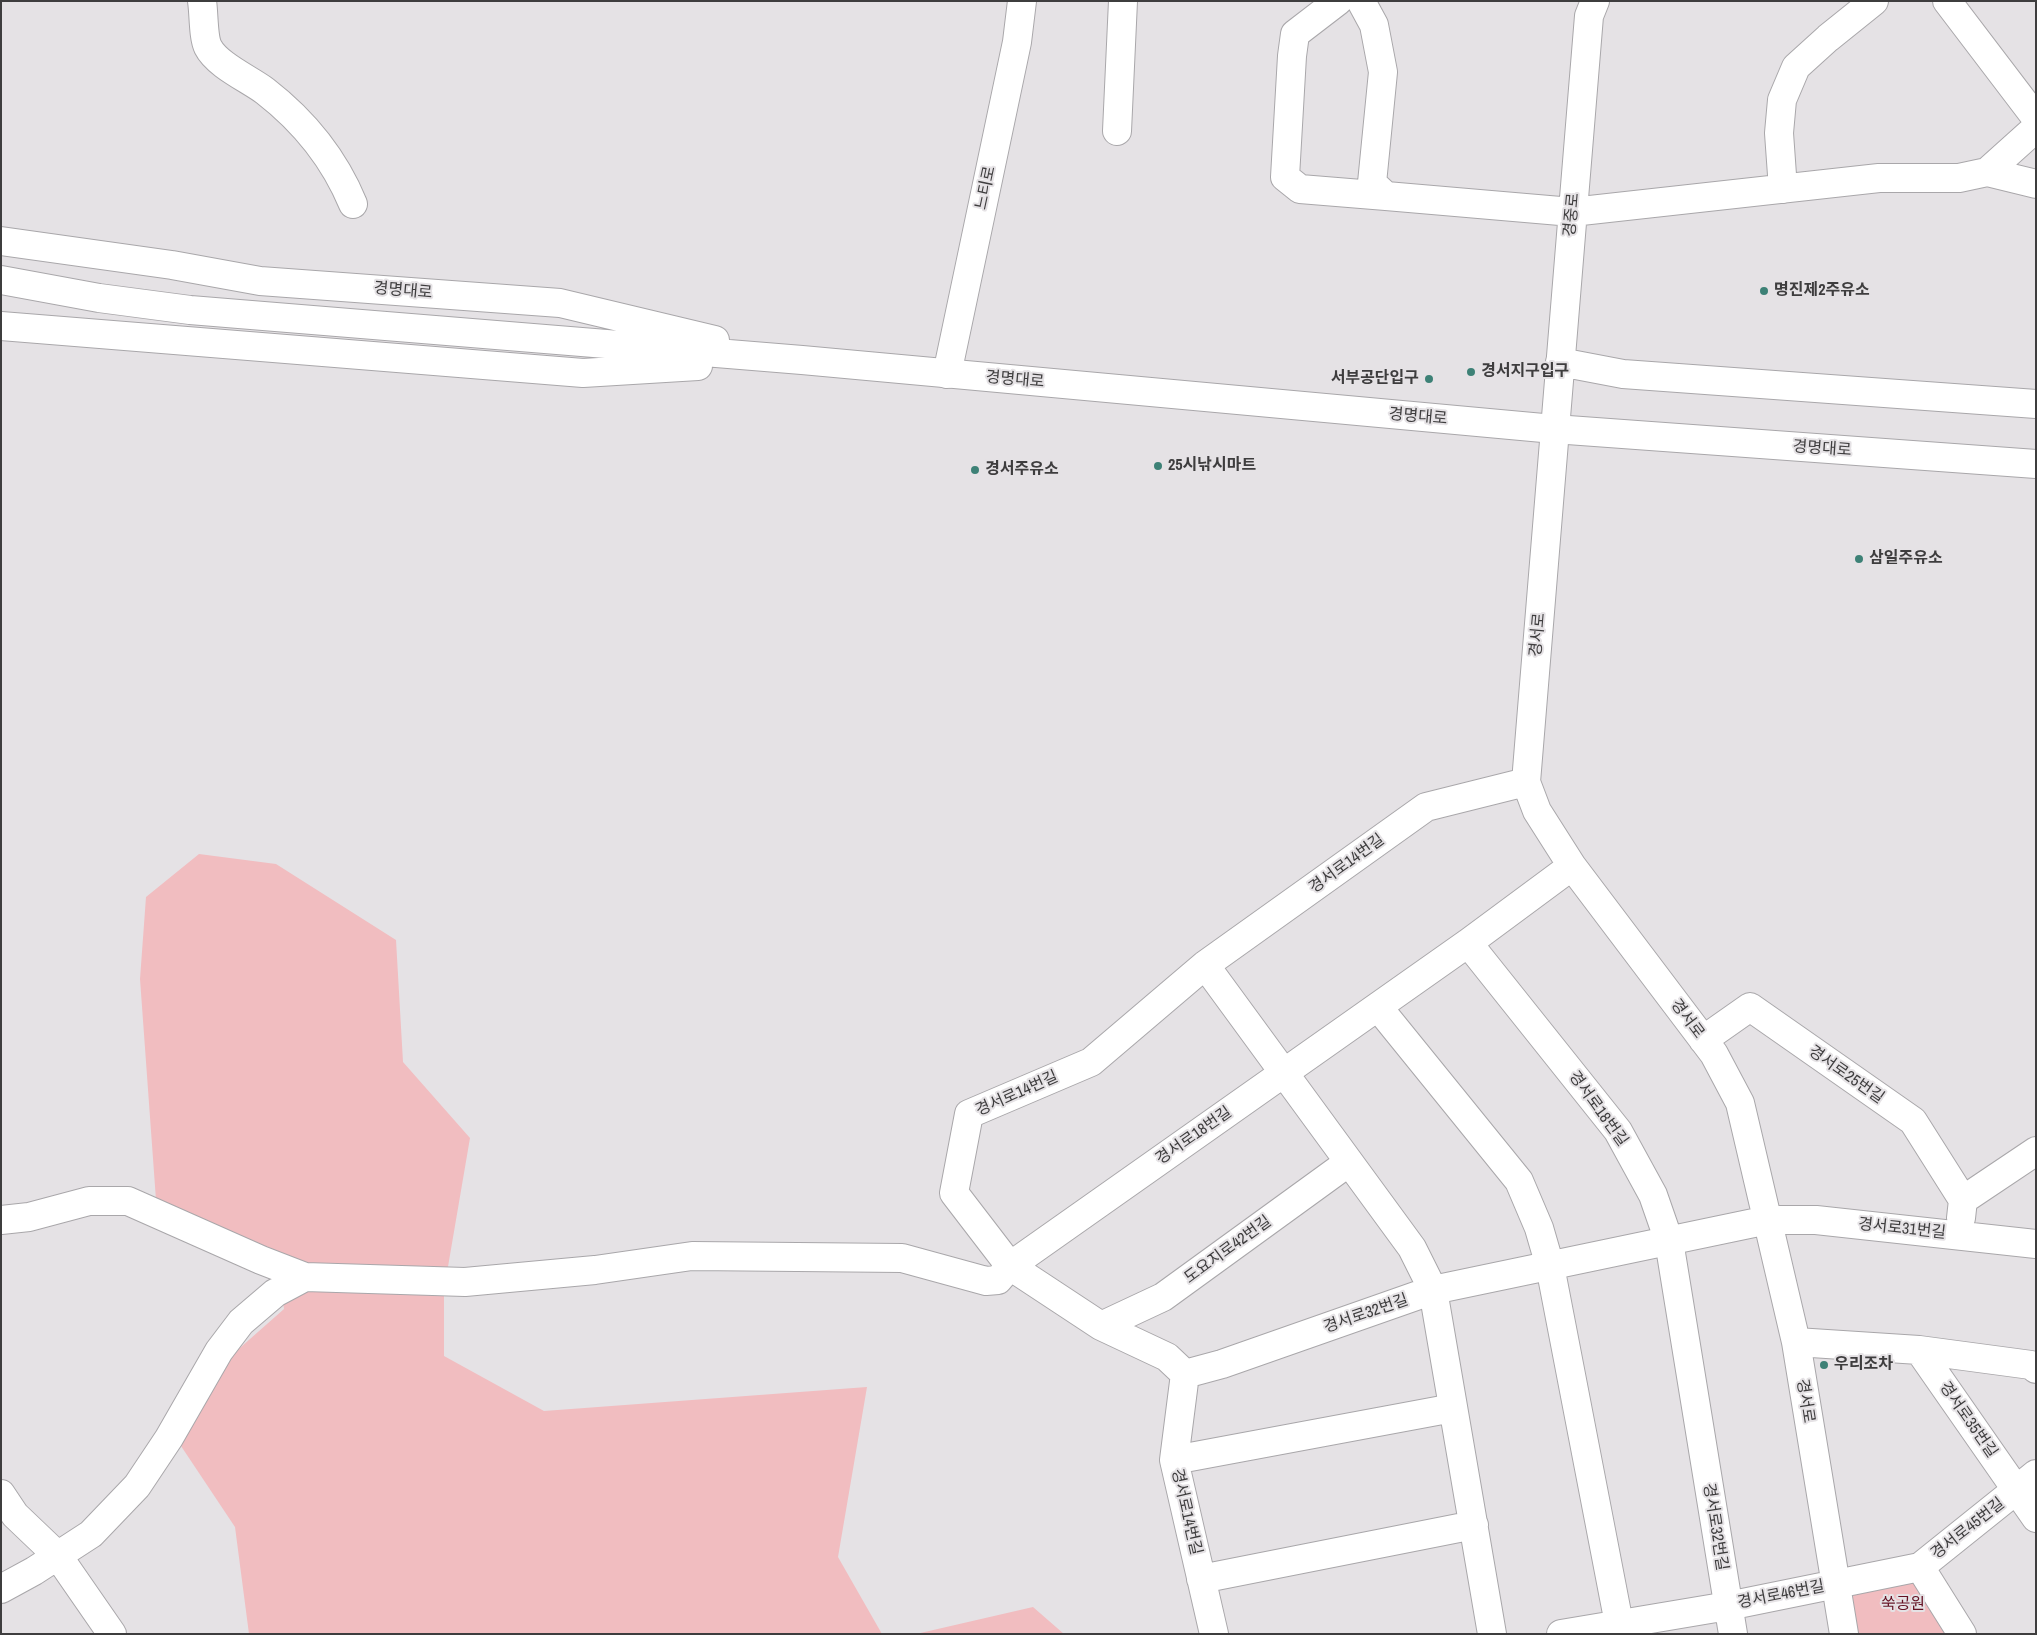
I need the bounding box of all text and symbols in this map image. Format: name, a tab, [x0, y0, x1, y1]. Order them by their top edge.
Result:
street label: 느티로	[972, 164, 1000, 212]
street label: 경중로	[1561, 192, 1583, 238]
street label: 경명대로	[373, 279, 433, 303]
place label: 명진제2주유소	[1774, 281, 1870, 301]
marker: 명진제2주유소	[1758, 285, 1770, 297]
place label: 경서지구입구	[1481, 362, 1569, 382]
marker: 경서지구입구	[1465, 366, 1477, 378]
street label: 경명대로	[985, 368, 1045, 392]
place label: 서부공단입구	[1331, 369, 1419, 389]
marker: 서부공단입구	[1423, 373, 1435, 385]
street label: 경명대로	[1388, 405, 1448, 429]
street label: 경명대로	[1792, 437, 1852, 461]
place label: 25시낚시마트	[1168, 456, 1256, 476]
place label: 경서주유소	[985, 460, 1059, 480]
marker: 25시낚시마트	[1152, 460, 1164, 472]
marker: 경서주유소	[969, 464, 981, 476]
place label: 삼일주유소	[1869, 549, 1943, 569]
marker: 삼일주유소	[1853, 553, 1865, 565]
street label: 경서로	[1527, 612, 1549, 658]
street label: 경서로14번길	[1306, 830, 1388, 898]
street label: 경서로	[1666, 996, 1708, 1042]
street label: 경서로25번길	[1804, 1042, 1888, 1108]
street label: 경서로14번길	[973, 1067, 1061, 1121]
street label: 경서로18번길	[1564, 1068, 1632, 1150]
street label: 경서로18번길	[1152, 1103, 1236, 1169]
street label: 도요지로42번길	[1181, 1212, 1275, 1288]
street label: 경서로31번길	[1857, 1215, 1947, 1243]
street label: 경서로32번길	[1321, 1291, 1411, 1337]
place label: 우리조차	[1834, 1355, 1893, 1375]
marker: 우리조차	[1818, 1359, 1830, 1371]
street label: 경서로	[1792, 1378, 1818, 1424]
street label: 경서로35번길	[1935, 1378, 2001, 1462]
street label: 경서로14번길	[1167, 1467, 1205, 1557]
street label: 경서로32번길	[1699, 1482, 1731, 1572]
street label: 경서로45번길	[1927, 1494, 2009, 1564]
street label: 경서로46번길	[1736, 1577, 1826, 1613]
park label: 쑥공원	[1881, 1595, 1925, 1615]

